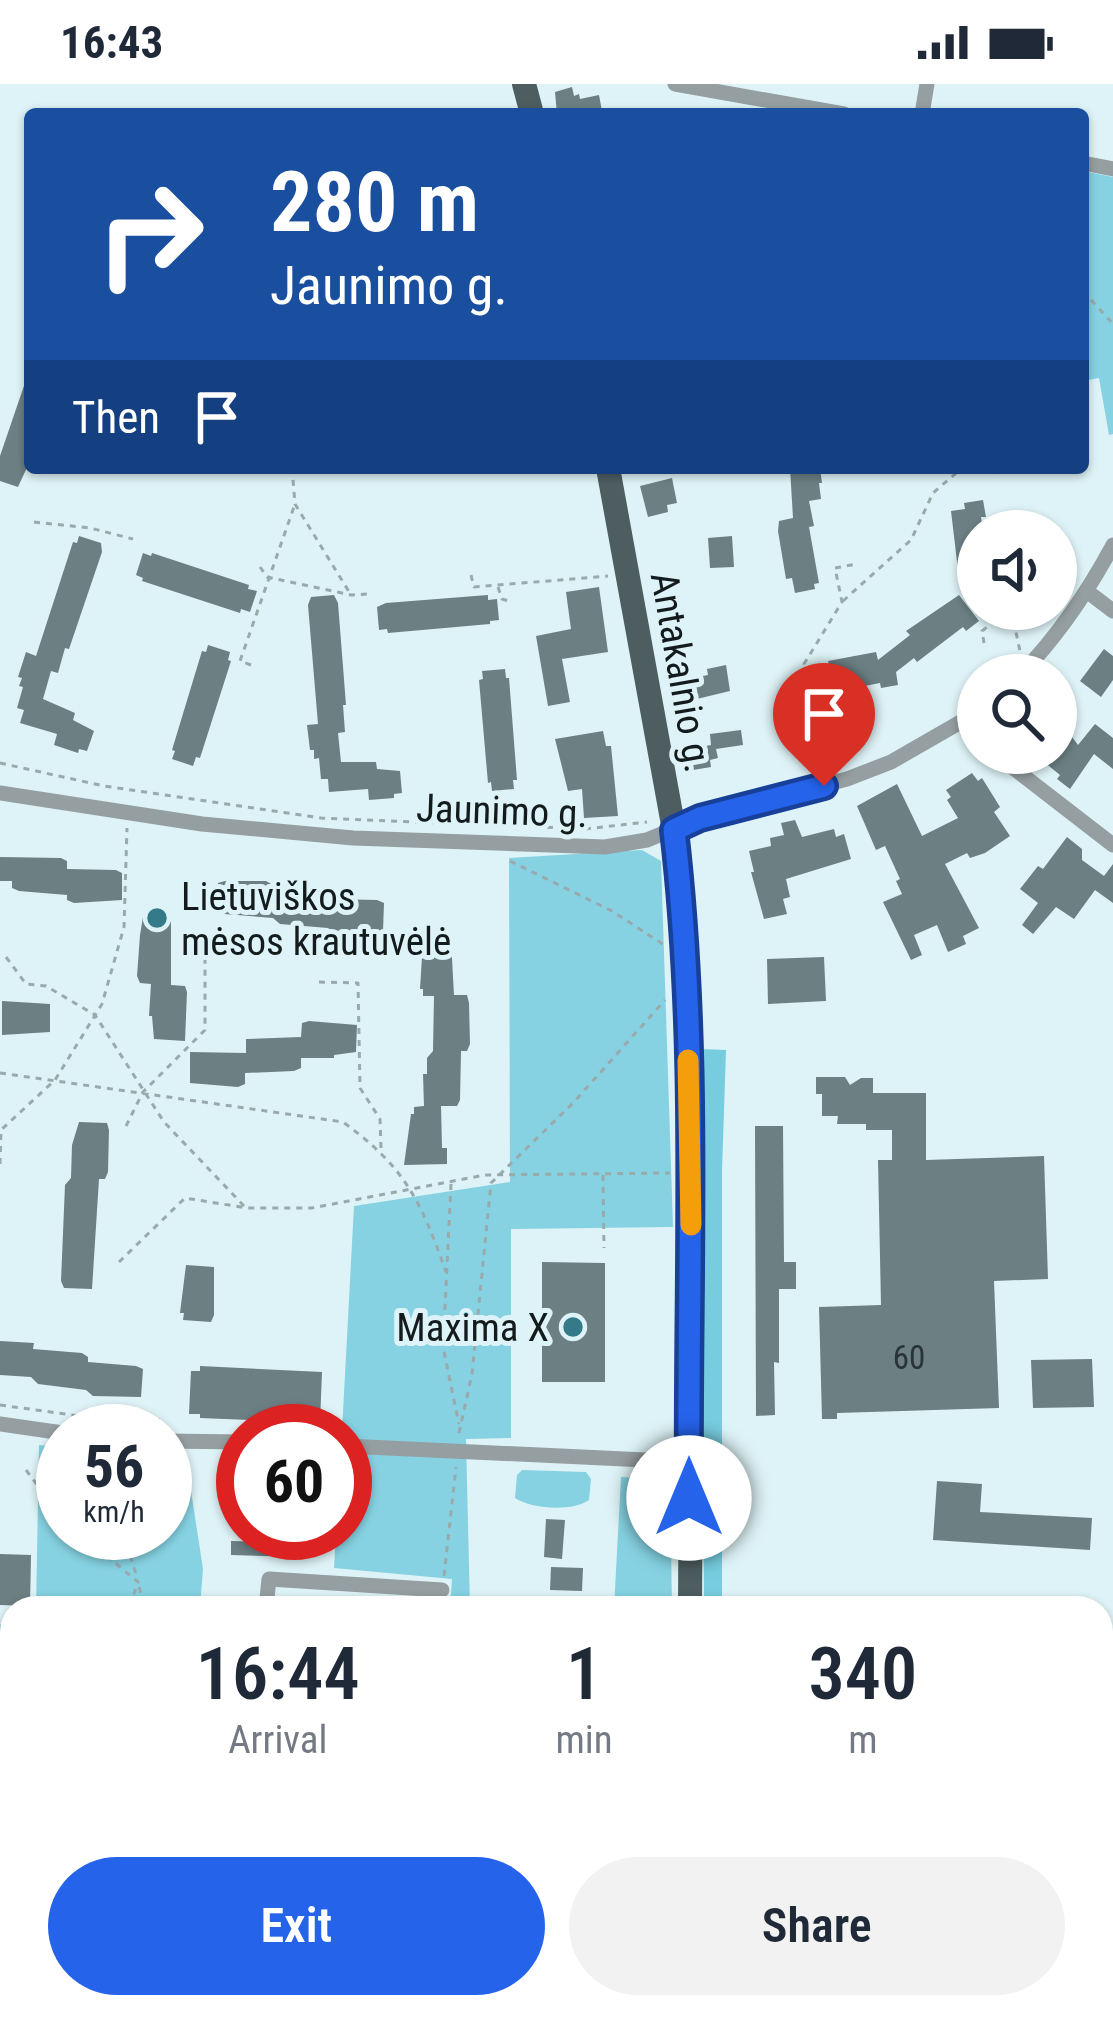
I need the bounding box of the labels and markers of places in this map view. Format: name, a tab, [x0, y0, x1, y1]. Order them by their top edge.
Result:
pin	[773, 663, 875, 786]
place label: Lietuviškos mėsos krautuvėlė	[181, 874, 451, 965]
marker: Lietuviškos mėsos krautuvėlė	[144, 905, 170, 931]
place label: Maxima X	[396, 1305, 549, 1351]
marker: Maxima X	[560, 1314, 586, 1340]

